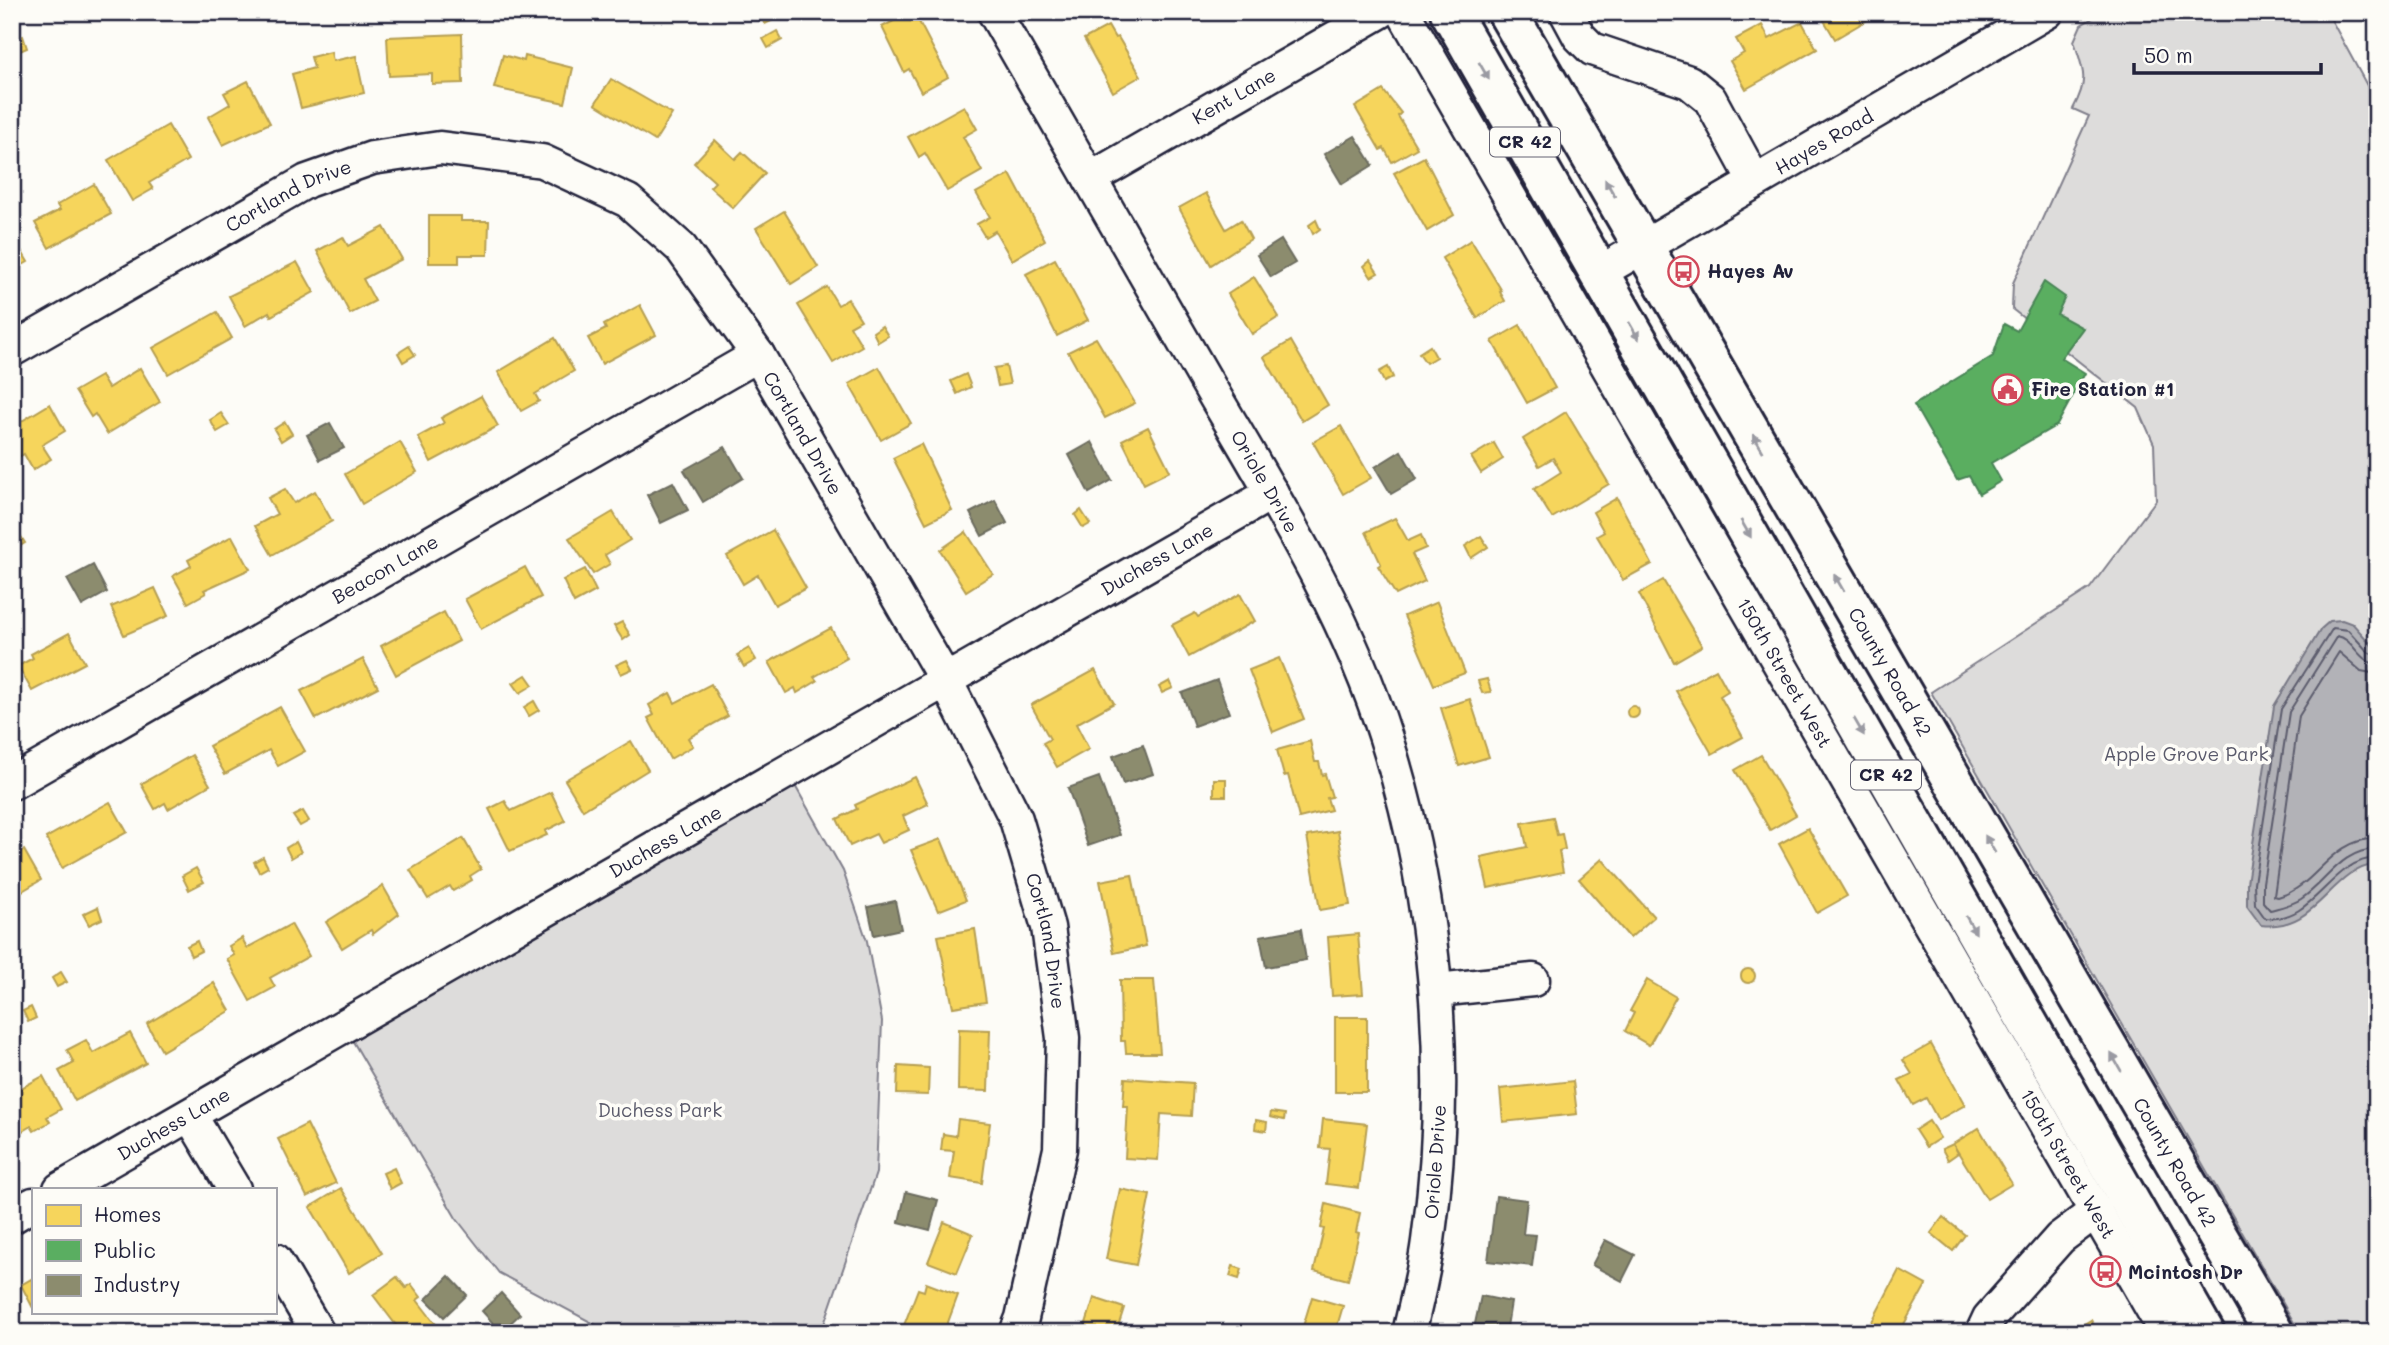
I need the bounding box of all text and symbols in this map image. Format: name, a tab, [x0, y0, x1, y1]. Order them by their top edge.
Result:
scale bar	[2134, 32, 2321, 76]
text: 50 m	[2144, 41, 2193, 68]
street label: Kent Lane	[1187, 62, 1280, 130]
one-way arrow	[1478, 62, 1490, 81]
street label: Hayes Road	[1770, 103, 1877, 180]
road number: CR 42	[1490, 127, 1560, 156]
street label: Cortland Drive	[221, 153, 355, 237]
one-way arrow	[1603, 178, 1616, 197]
bus stop icon: Hayes Av	[1667, 254, 1701, 288]
place label: Hayes Av	[1707, 258, 1794, 283]
one-way arrow	[1628, 322, 1640, 341]
street label: Cortland Drive	[758, 367, 849, 499]
public building icon: Fire Station #1	[1991, 372, 2025, 406]
place label: Fire Station #1	[2031, 376, 2174, 401]
street label: Oriole Drive	[1226, 425, 1305, 537]
one-way arrow	[1751, 433, 1764, 452]
street label: Duchess Lane	[1096, 516, 1218, 601]
one-way arrow	[1740, 520, 1752, 539]
street label: Beacon Lane	[327, 528, 442, 609]
one-way arrow	[1833, 574, 1845, 593]
street label: 150th Street West	[1732, 593, 1838, 752]
street label: County Road 42	[1843, 602, 1938, 741]
one-way arrow	[1853, 717, 1865, 737]
park label: Apple Grove Park	[2103, 741, 2269, 766]
road number: CR 42	[1851, 760, 1921, 790]
street label: Duchess Lane	[604, 799, 726, 883]
one-way arrow	[1984, 834, 1996, 853]
street label: Cortland Drive	[1021, 870, 1072, 1010]
one-way arrow	[1965, 915, 1977, 934]
one-way arrow	[2110, 1052, 2123, 1071]
street label: Duchess Lane	[113, 1081, 234, 1166]
street label: 150th Street West	[2016, 1084, 2122, 1243]
street label: County Road 42	[2128, 1093, 2223, 1231]
park label: Duchess Park	[598, 1097, 722, 1122]
street label: Oriole Drive	[1418, 1104, 1451, 1220]
legend	[32, 1188, 276, 1314]
text: Homes	[94, 1200, 161, 1227]
text: Public	[94, 1236, 156, 1263]
bus stop icon: Mcintosh Dr	[2088, 1255, 2122, 1289]
place label: Mcintosh Dr	[2128, 1259, 2243, 1284]
text: Industry	[94, 1270, 181, 1297]

